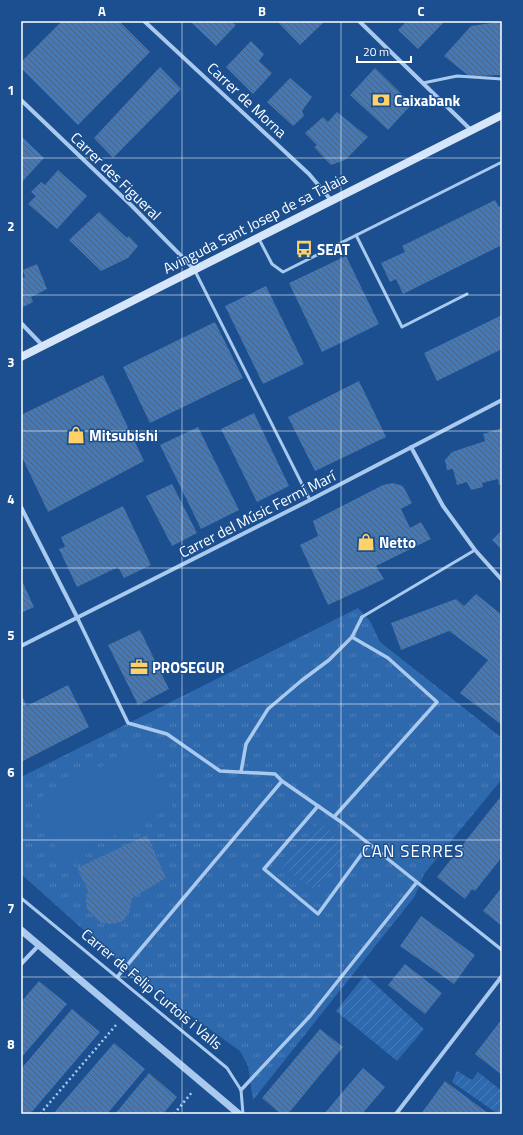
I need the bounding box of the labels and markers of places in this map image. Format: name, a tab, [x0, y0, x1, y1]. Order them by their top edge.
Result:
place label: Caixabank	[394, 89, 461, 112]
bank icon: Caixabank	[371, 90, 391, 110]
place label: SEAT	[317, 238, 350, 261]
bus stop icon: SEAT	[294, 239, 314, 259]
place label: Mitsubishi	[89, 424, 158, 447]
shop icon: Mitsubishi	[66, 425, 86, 445]
place label: Netto	[379, 531, 416, 554]
shop icon: Netto	[356, 532, 376, 552]
place label: PROSEGUR	[152, 656, 225, 679]
office icon: PROSEGUR	[129, 657, 149, 677]

